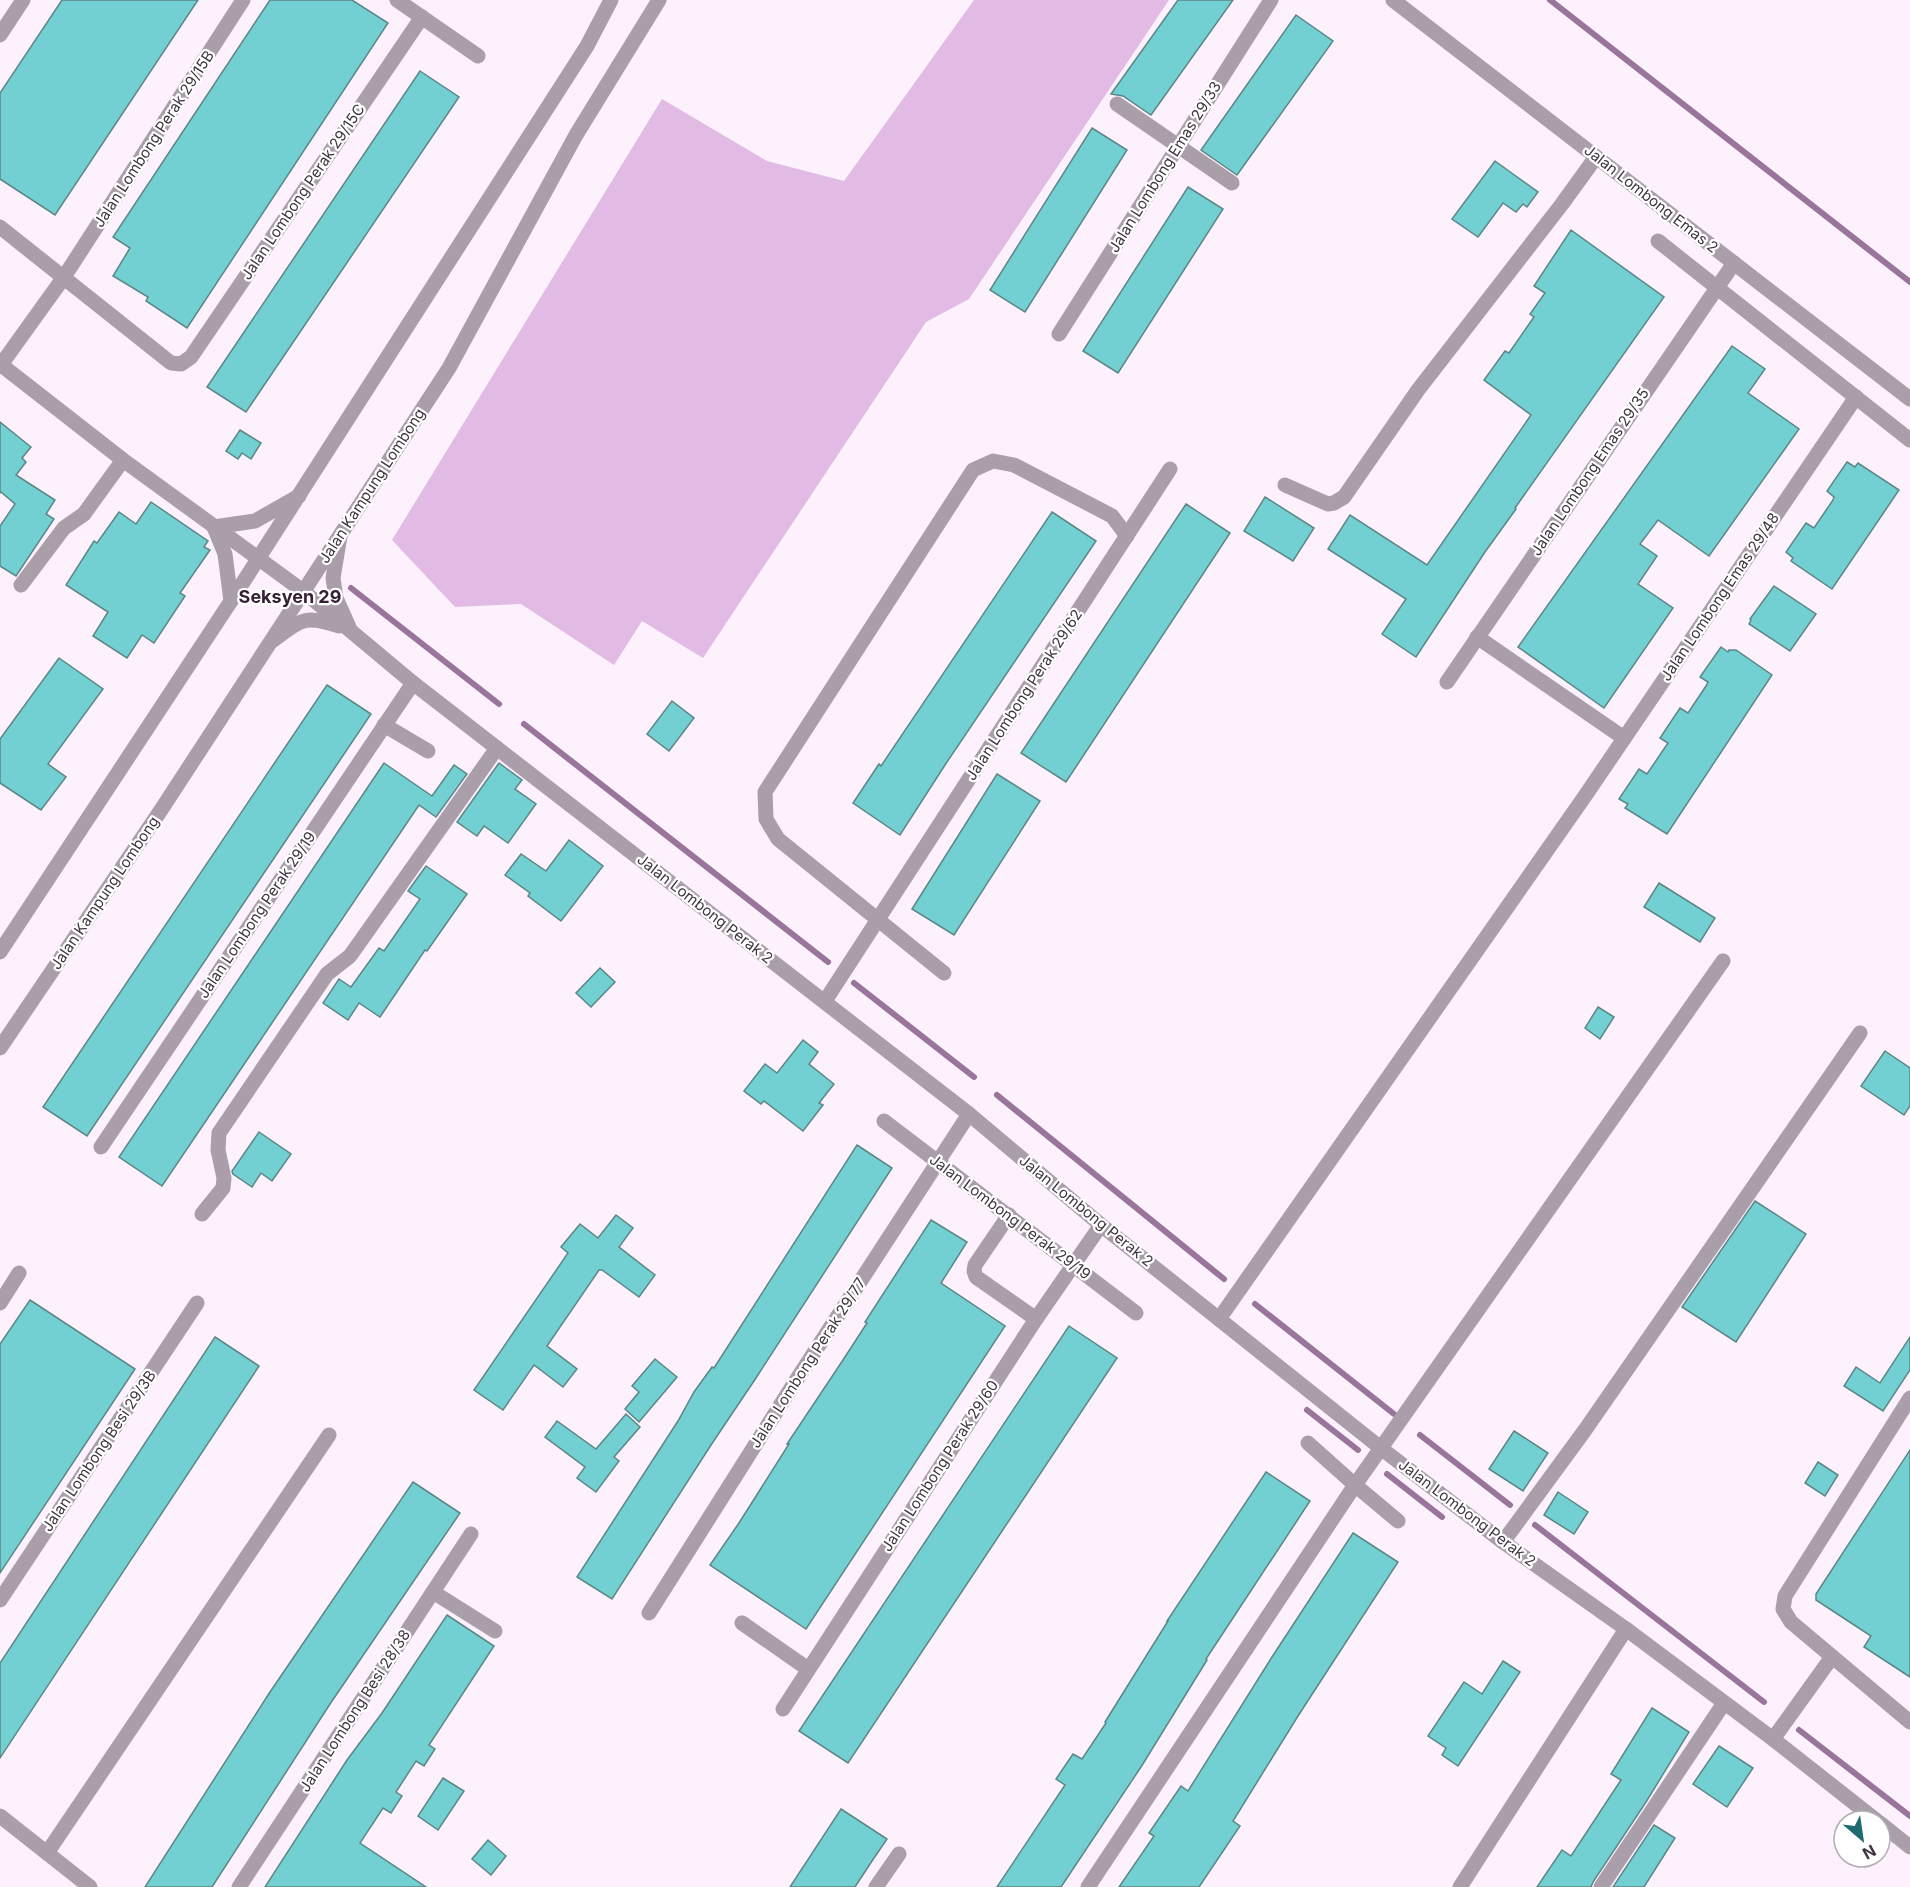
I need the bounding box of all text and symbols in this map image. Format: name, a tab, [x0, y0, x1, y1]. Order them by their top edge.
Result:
street label: Jalan Lombong Perak 29/15B	[89, 47, 218, 231]
street label: Jalan Lombong Emas 29/33	[1104, 78, 1225, 256]
street label: Jalan Lombong Perak 29/15C	[237, 100, 369, 283]
street label: Jalan Lombong Emas 2	[1580, 140, 1722, 257]
street label: Jalan Lombong Emas 29/35	[1526, 384, 1653, 559]
street label: Jalan Kampung Lombong	[314, 405, 429, 567]
street label: Jalan Lombong Emas 29/48	[1656, 509, 1783, 684]
district label: Seksyen 29	[239, 586, 341, 607]
street label: Jalan Lombong Perak 29/62	[961, 606, 1086, 784]
street label: Jalan Kampung Lombong	[46, 812, 163, 973]
street label: Jalan Lombong Perak 29/19	[194, 828, 320, 1002]
street label: Jalan Lombong Perak 2	[634, 850, 777, 968]
street label: Jalan Lombong Perak 29/19	[926, 1150, 1095, 1284]
street label: Jalan Lombong Perak 2	[1015, 1151, 1157, 1271]
street label: Jalan Lombong Perak 29/77	[745, 1274, 870, 1451]
street label: Jalan Lombong Besi 29/3B	[37, 1366, 160, 1535]
street label: Jalan Lombong Perak 29/60	[877, 1376, 1002, 1555]
street label: Jalan Lombong Perak 2	[1395, 1455, 1540, 1570]
street label: Jalan Lombong Besi 28/38	[295, 1626, 414, 1796]
north arrow	[1832, 1809, 1892, 1869]
text: N	[1859, 1840, 1879, 1864]

